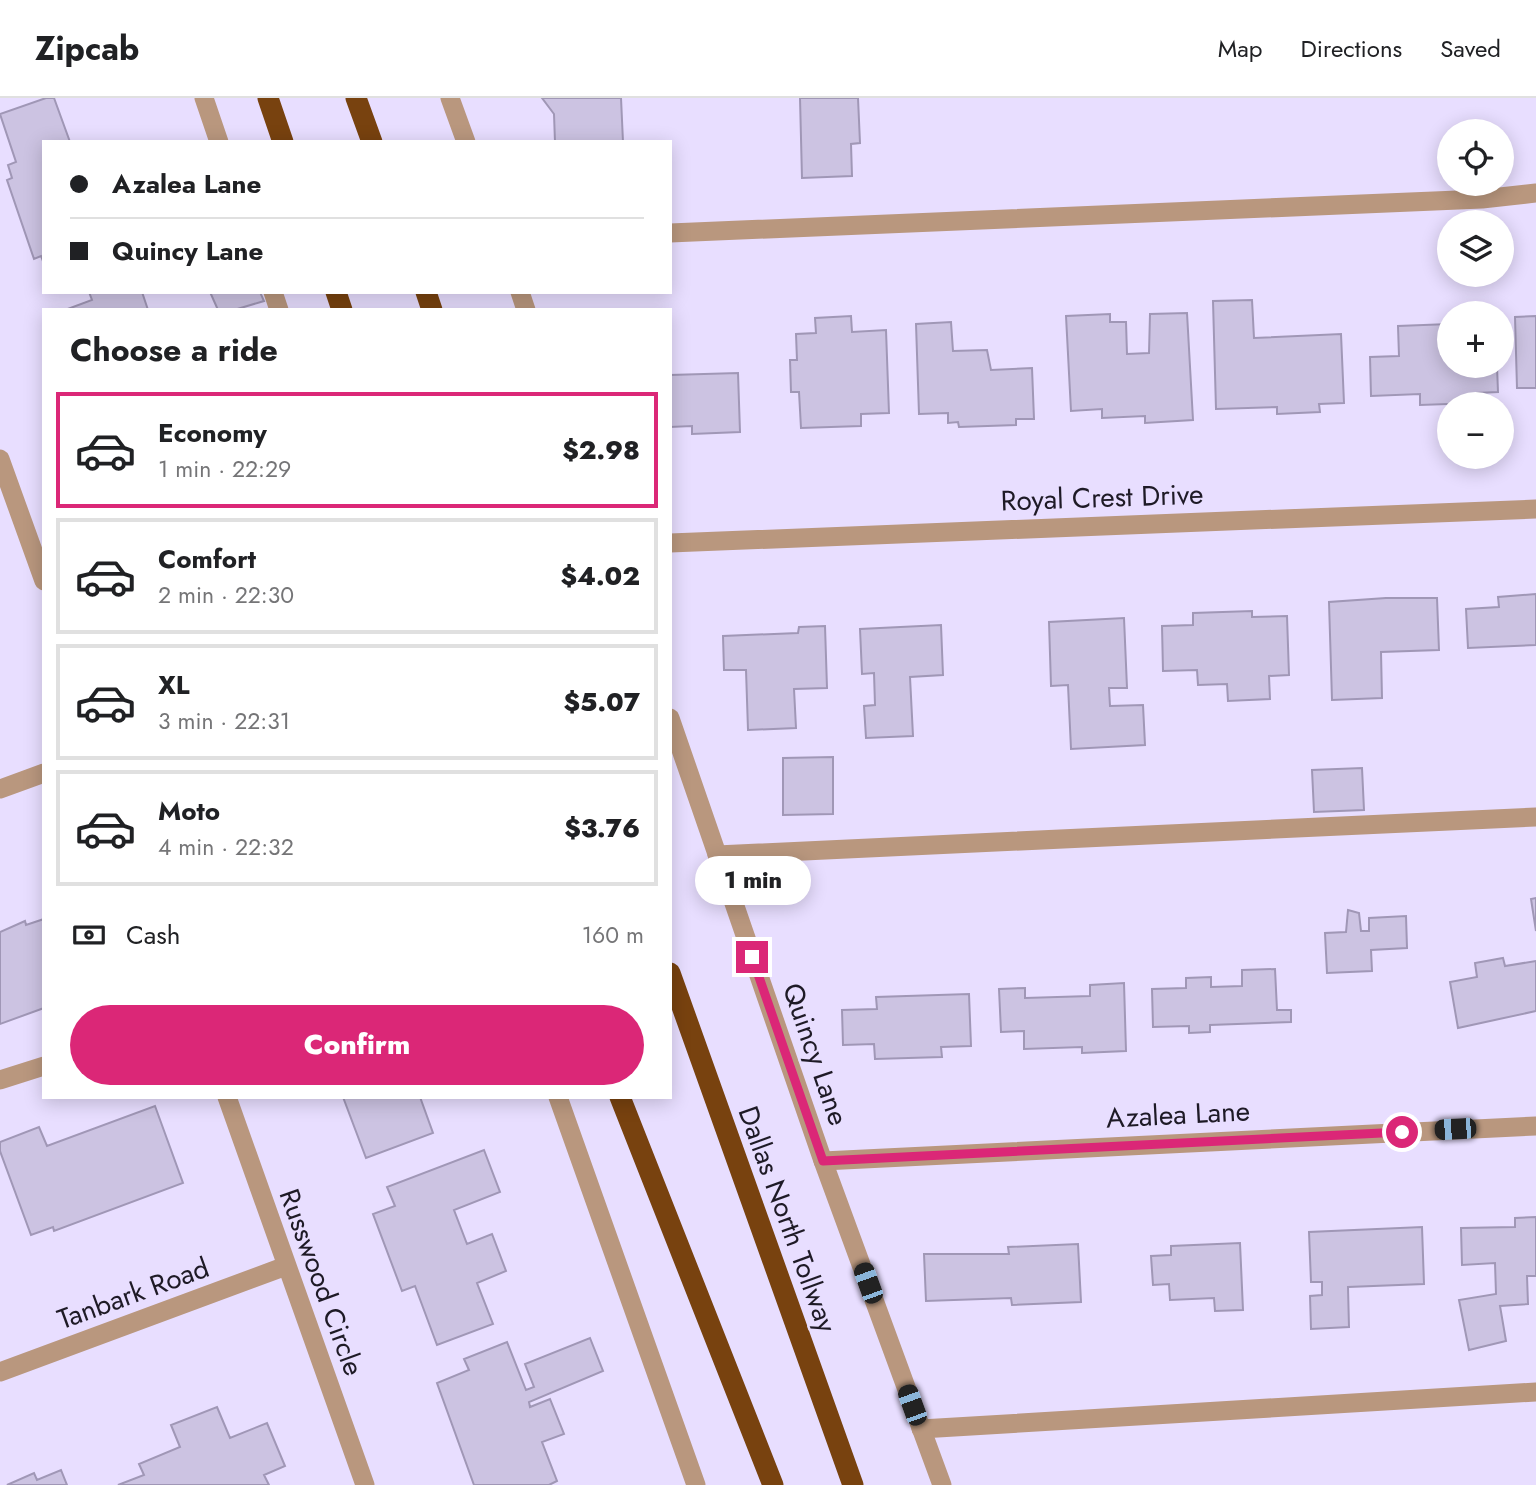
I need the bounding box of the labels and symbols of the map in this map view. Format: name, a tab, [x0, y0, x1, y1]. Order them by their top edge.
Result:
street label: Royal Crest Drive	[1000, 473, 1204, 522]
callout: 1 min	[694, 856, 810, 904]
route end	[736, 941, 768, 973]
street label: Quincy Lane	[772, 977, 859, 1131]
street label: Azalea Lane	[1105, 1090, 1251, 1139]
street label: Dallas North Tollway	[728, 1100, 848, 1339]
route start	[1386, 1116, 1418, 1148]
car	[1434, 1117, 1477, 1141]
street label: Russwood Circle	[269, 1183, 374, 1381]
street label: Tanbark Road	[52, 1247, 215, 1340]
car	[851, 1260, 886, 1306]
car	[895, 1382, 930, 1428]

